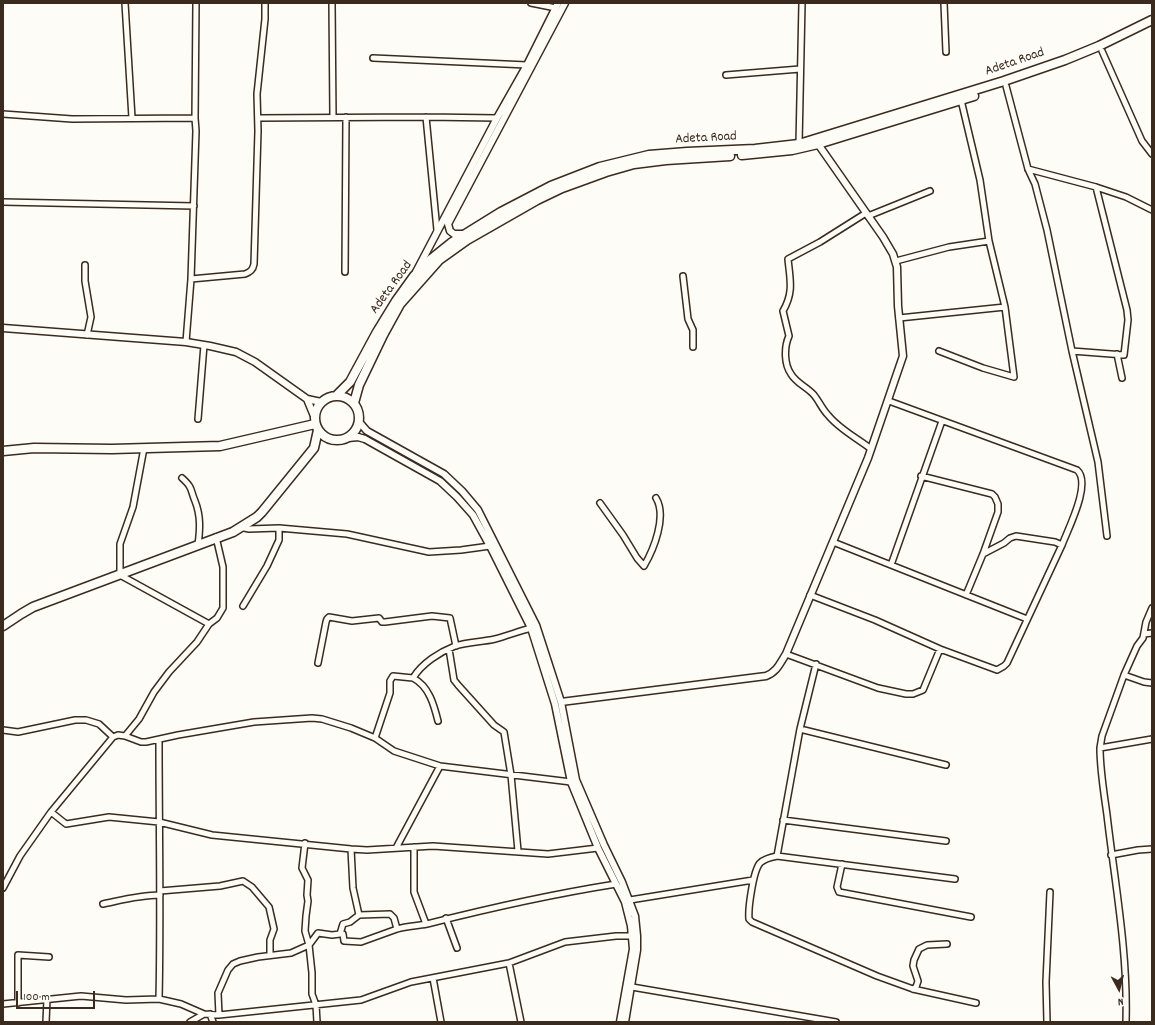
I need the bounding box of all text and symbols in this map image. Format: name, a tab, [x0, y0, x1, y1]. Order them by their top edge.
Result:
street label: Adeta Road	[983, 45, 1047, 81]
street label: Adeta Road	[675, 129, 737, 149]
street label: Adeta Road	[367, 258, 417, 318]
north arrow	[1099, 969, 1139, 1009]
scale bar	[18, 983, 97, 1009]
text: 100 m	[23, 989, 50, 1006]
text: N	[1117, 993, 1124, 1009]

